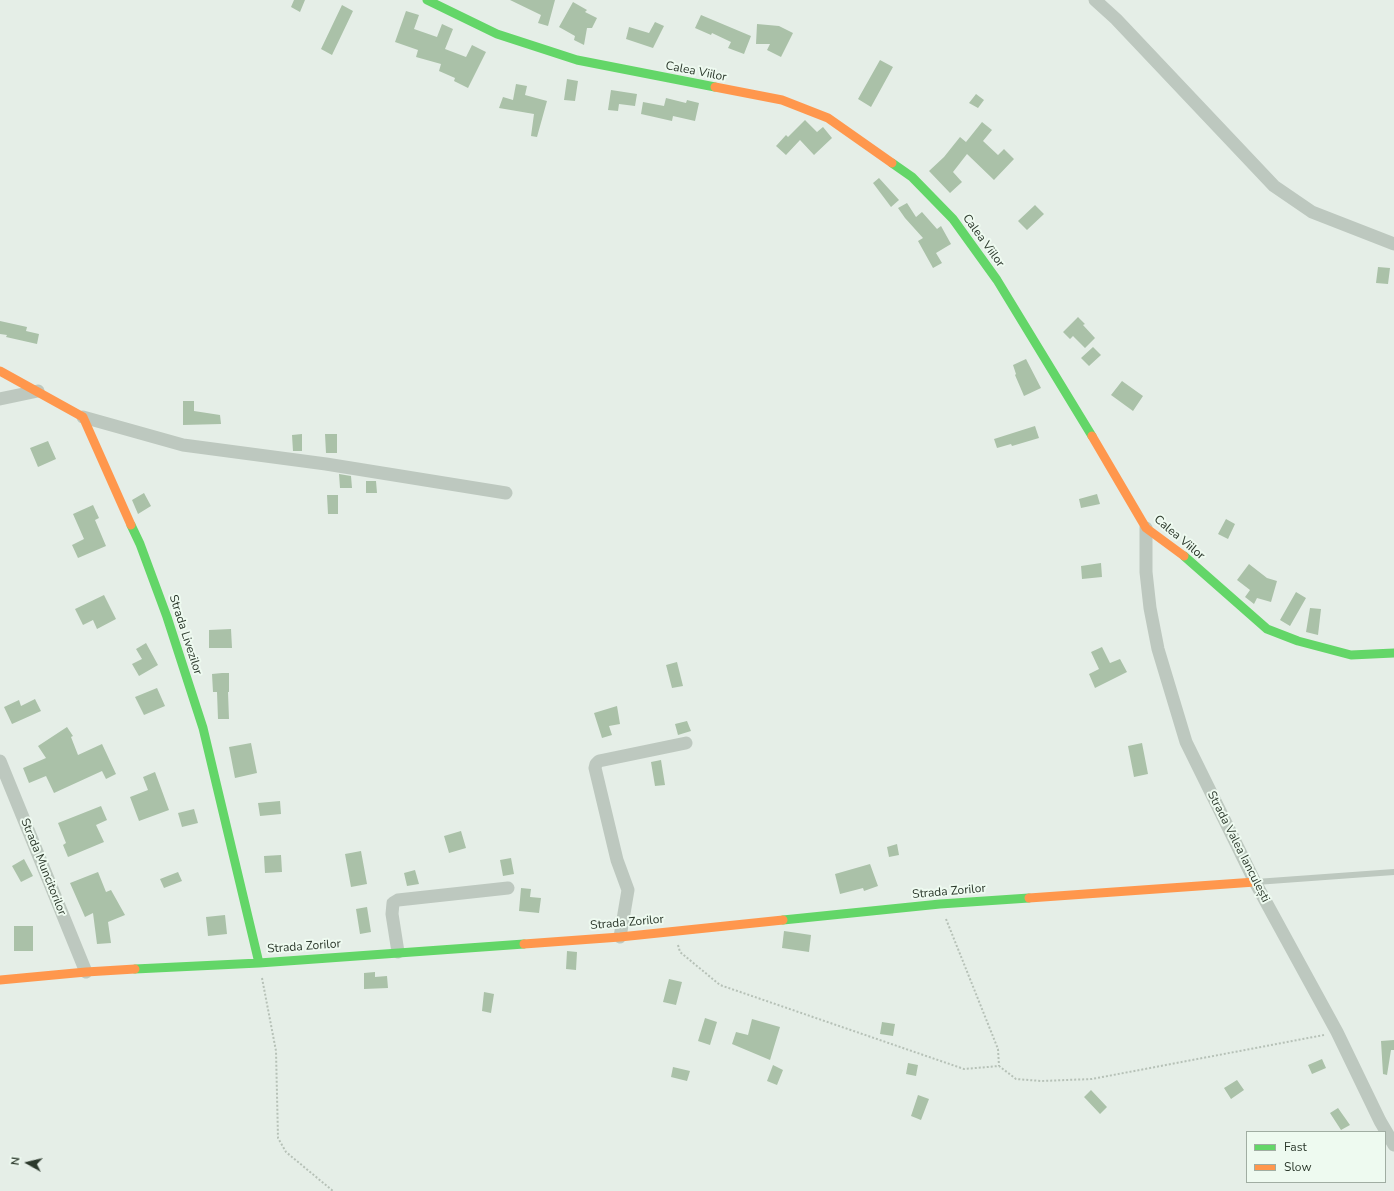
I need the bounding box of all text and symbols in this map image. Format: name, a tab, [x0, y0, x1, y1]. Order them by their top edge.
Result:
street label: Calea Viilor	[664, 59, 728, 85]
street label: Calea Viilor	[959, 212, 1007, 270]
street label: Calea Viilor	[1151, 513, 1207, 563]
street label: Strada Livezilor	[165, 593, 205, 677]
street label: Strada Valea Ianculești	[1204, 789, 1272, 905]
street label: Strada Muncitorilor	[17, 817, 69, 917]
street label: Strada Zorilor	[912, 882, 986, 902]
street label: Strada Zorilor	[590, 913, 664, 933]
street label: Strada Zorilor	[267, 937, 341, 957]
legend	[1246, 1131, 1386, 1183]
text: Fast	[1284, 1139, 1307, 1155]
north arrow	[8, 1143, 48, 1183]
text: N	[8, 1156, 24, 1166]
text: Slow	[1284, 1159, 1312, 1175]

